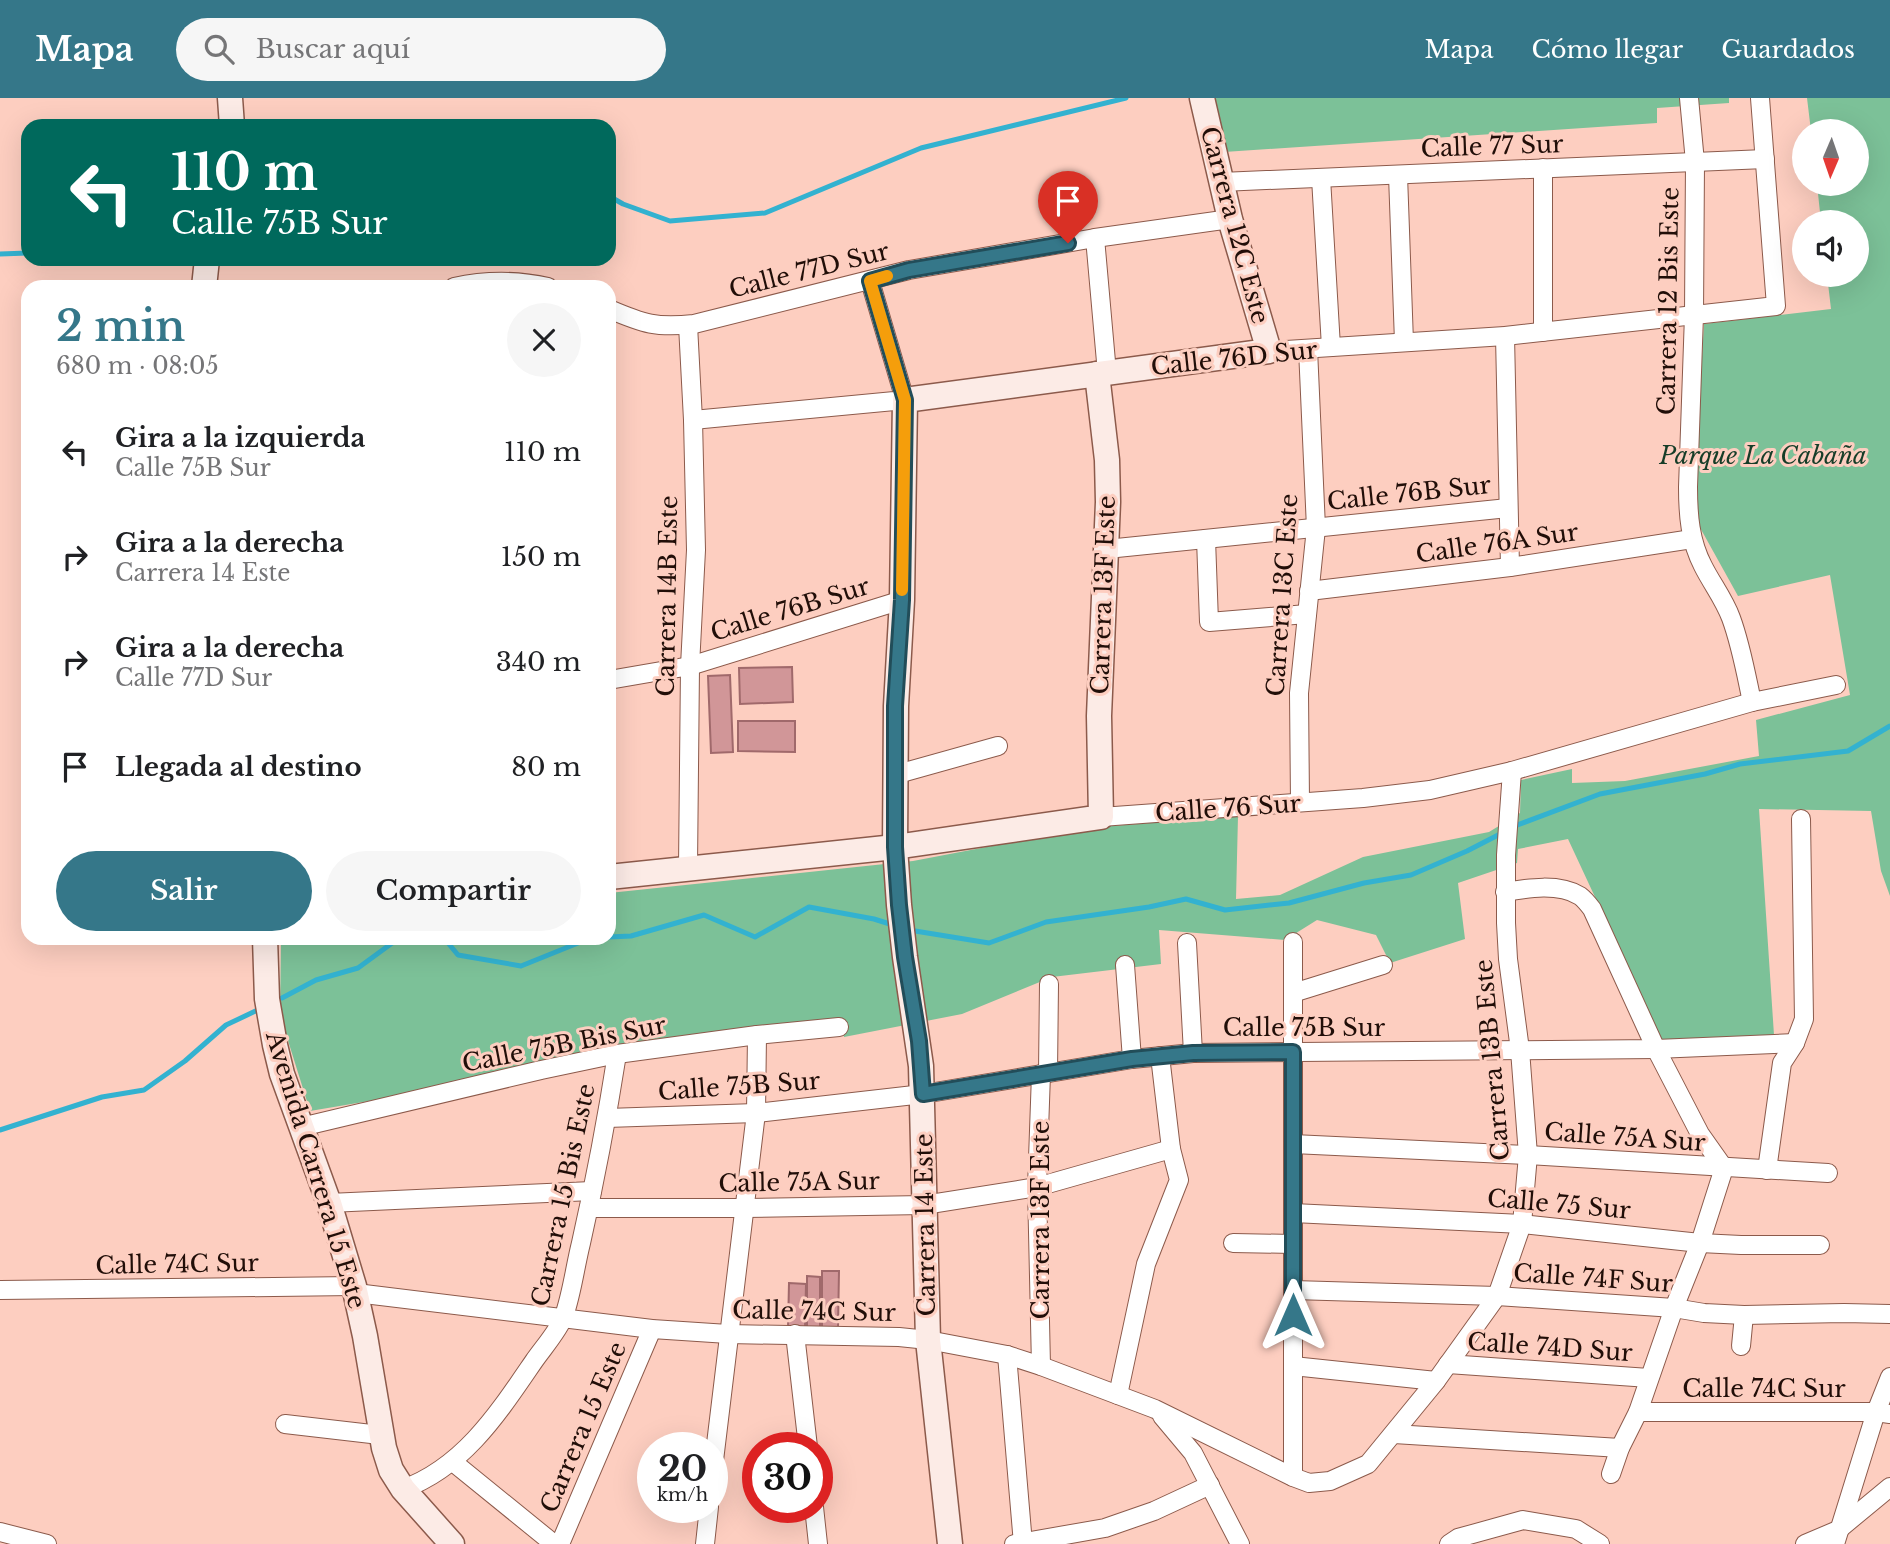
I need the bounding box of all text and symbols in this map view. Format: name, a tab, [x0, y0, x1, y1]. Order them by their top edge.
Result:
search box	[176, 18, 666, 81]
text: Mapa	[35, 29, 134, 70]
icon: search	[200, 30, 238, 68]
text: Buscar aquí	[256, 33, 410, 65]
text: Mapa	[1424, 35, 1493, 64]
text: Cómo llegar	[1531, 35, 1683, 64]
text: Guardados	[1721, 35, 1855, 64]
north arrow	[1792, 119, 1869, 196]
map controls	[1792, 119, 1869, 287]
street label: Carrera 12C Este	[1195, 123, 1275, 327]
street label: Calle 77 Sur	[1420, 129, 1564, 163]
text: 110 m	[171, 142, 318, 203]
icon: left	[56, 147, 147, 238]
pin	[1038, 171, 1098, 243]
icon: arrive	[1049, 182, 1087, 220]
street label: Carrera 12 Bis Este	[1652, 187, 1684, 415]
text: Calle 75B Sur	[171, 203, 388, 243]
button: sound	[1792, 210, 1869, 287]
street label: Calle 77D Sur	[726, 236, 893, 304]
text: 2 min	[56, 300, 185, 352]
button: close	[507, 303, 581, 377]
street label: Calle 76D Sur	[1149, 335, 1319, 381]
text: 680 m · 08:05	[56, 352, 219, 380]
text: Gira a la izquierda	[115, 422, 365, 454]
icon: left	[56, 433, 94, 471]
text: 110 m	[504, 436, 581, 468]
park label: Parque La Cabaña	[1658, 441, 1867, 470]
text: Calle 75B Sur	[115, 454, 271, 482]
street label: Calle 76B Sur	[1326, 470, 1493, 516]
street label: Carrera 13C Este	[1260, 493, 1304, 697]
street label: Carrera 14B Este	[651, 495, 683, 697]
street label: Carrera 13F Este	[1085, 495, 1121, 695]
street label: Calle 76A Sur	[1414, 517, 1581, 569]
text: Gira a la derecha	[115, 527, 344, 559]
icon: right	[56, 538, 94, 576]
text: 150 m	[501, 541, 581, 573]
text: Carrera 14 Este	[115, 559, 290, 587]
street label: Calle 76B Sur	[707, 571, 873, 647]
text: Gira a la derecha	[115, 632, 344, 664]
icon: right	[56, 643, 94, 681]
text: 340 m	[496, 646, 581, 678]
text: Calle 77D Sur	[115, 664, 272, 692]
icon: arrive	[56, 748, 94, 786]
text: Llegada al destino	[115, 751, 362, 783]
text: 80 m	[511, 751, 581, 783]
street label: Calle 76 Sur	[1154, 788, 1302, 828]
button: Salir	[56, 851, 312, 931]
button: Compartir	[326, 851, 581, 931]
street label: Carrera 13B Este	[1469, 958, 1515, 1162]
street label: Calle 75B Bis Sur	[460, 1010, 669, 1078]
street label: Calle 75B Sur	[1223, 1013, 1386, 1042]
street label: Avenida Carrera 15 Este	[260, 1027, 372, 1312]
street label: Calle 75B Sur	[657, 1066, 822, 1106]
street label: Carrera 15 Bis Este	[525, 1081, 601, 1309]
street label: Calle 75A Sur	[1543, 1117, 1707, 1157]
street label: Carrera 13F Este	[1026, 1120, 1055, 1320]
street label: Carrera 14 Este	[909, 1133, 941, 1317]
street label: Calle 75A Sur	[718, 1166, 881, 1198]
street label: Calle 75 Sur	[1486, 1183, 1633, 1225]
street label: Calle 74C Sur	[95, 1248, 260, 1280]
street label: Calle 74F Sur	[1512, 1258, 1674, 1298]
position arrow	[1256, 1278, 1330, 1352]
street label: Calle 74C Sur	[732, 1295, 897, 1327]
street label: Calle 74D Sur	[1466, 1327, 1634, 1367]
street label: Carrera 15 Este	[534, 1337, 632, 1517]
street label: Calle 74C Sur	[1682, 1374, 1846, 1403]
speed limit sign: 30	[742, 1432, 833, 1523]
text: 20	[658, 1447, 707, 1490]
text: km/h	[657, 1484, 708, 1506]

